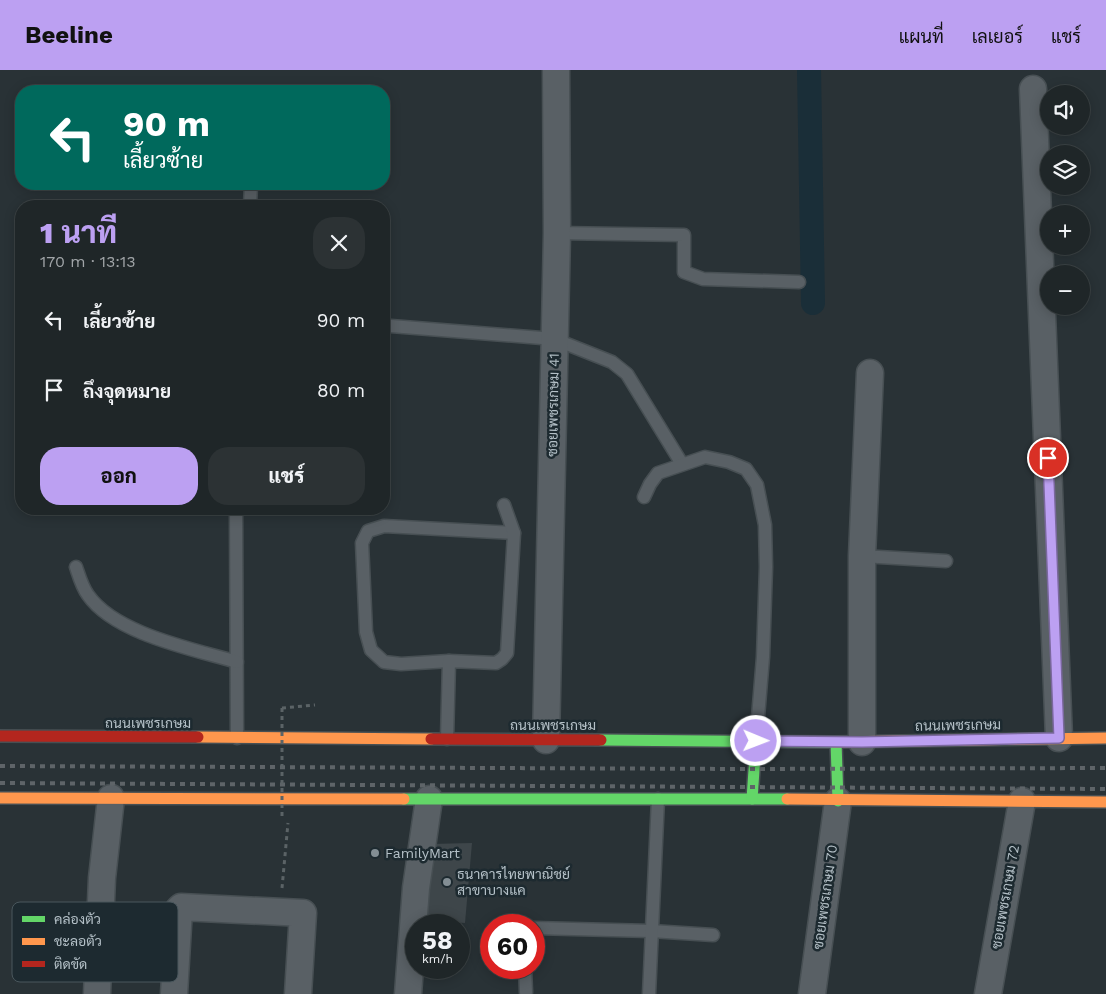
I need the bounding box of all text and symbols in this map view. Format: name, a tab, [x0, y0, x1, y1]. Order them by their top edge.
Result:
text: Beeline	[25, 21, 113, 49]
text: แผนที่	[899, 26, 944, 47]
text: เลเยอร์	[972, 26, 1023, 47]
text: แชร์	[1051, 26, 1081, 47]
map controls	[1040, 85, 1090, 315]
button: sound	[1040, 85, 1090, 135]
text: 90 m	[123, 103, 210, 145]
icon: left	[40, 105, 105, 170]
button: layers	[1040, 145, 1090, 195]
text: เลี้ยวซ้าย	[123, 148, 203, 173]
button: +	[1040, 205, 1090, 255]
text: 1 นาที	[40, 215, 117, 250]
button: close	[313, 217, 365, 269]
text: 170 m · 13:13	[40, 252, 136, 271]
button: −	[1040, 265, 1090, 315]
icon: left	[40, 306, 68, 334]
text: 90 m	[317, 309, 365, 332]
text: เลี้ยวซ้าย	[83, 310, 155, 333]
street label: ซอยเพชรเกษม 41	[544, 353, 562, 457]
icon: arrive	[40, 376, 68, 404]
text: 80 m	[317, 379, 365, 402]
text: ถึงจุดหมาย	[83, 380, 171, 403]
pin	[1027, 437, 1069, 479]
icon: arrive	[1034, 444, 1062, 472]
button: ออก	[40, 447, 198, 505]
button: แชร์	[208, 447, 365, 505]
position arrow	[729, 714, 781, 766]
street label: ถนนเพชรเกษม	[105, 715, 191, 731]
street label: ถนนเพชรเกษม	[915, 716, 1001, 734]
street label: ถนนเพชรเกษม	[510, 717, 596, 733]
street label: ซอยเพชรเกษม 70	[810, 844, 840, 950]
street label: ซอยเพชรเกษม 72	[988, 844, 1022, 950]
place label: FamilyMart	[385, 845, 460, 861]
marker: FamilyMart	[369, 847, 381, 859]
place label: ธนาคารไทยพาณิชย์ สาขาบางแค	[457, 865, 570, 898]
marker: ธนาคารไทยพาณิชย์ สาขาบางแค	[441, 876, 453, 888]
legend	[12, 902, 178, 982]
text: คล่องตัว	[54, 911, 101, 927]
speed limit sign: 60	[480, 914, 545, 979]
text: 58	[422, 926, 453, 955]
text: ชะลอตัว	[54, 933, 102, 949]
text: km/h	[422, 952, 453, 966]
text: ติดขัด	[54, 956, 87, 972]

